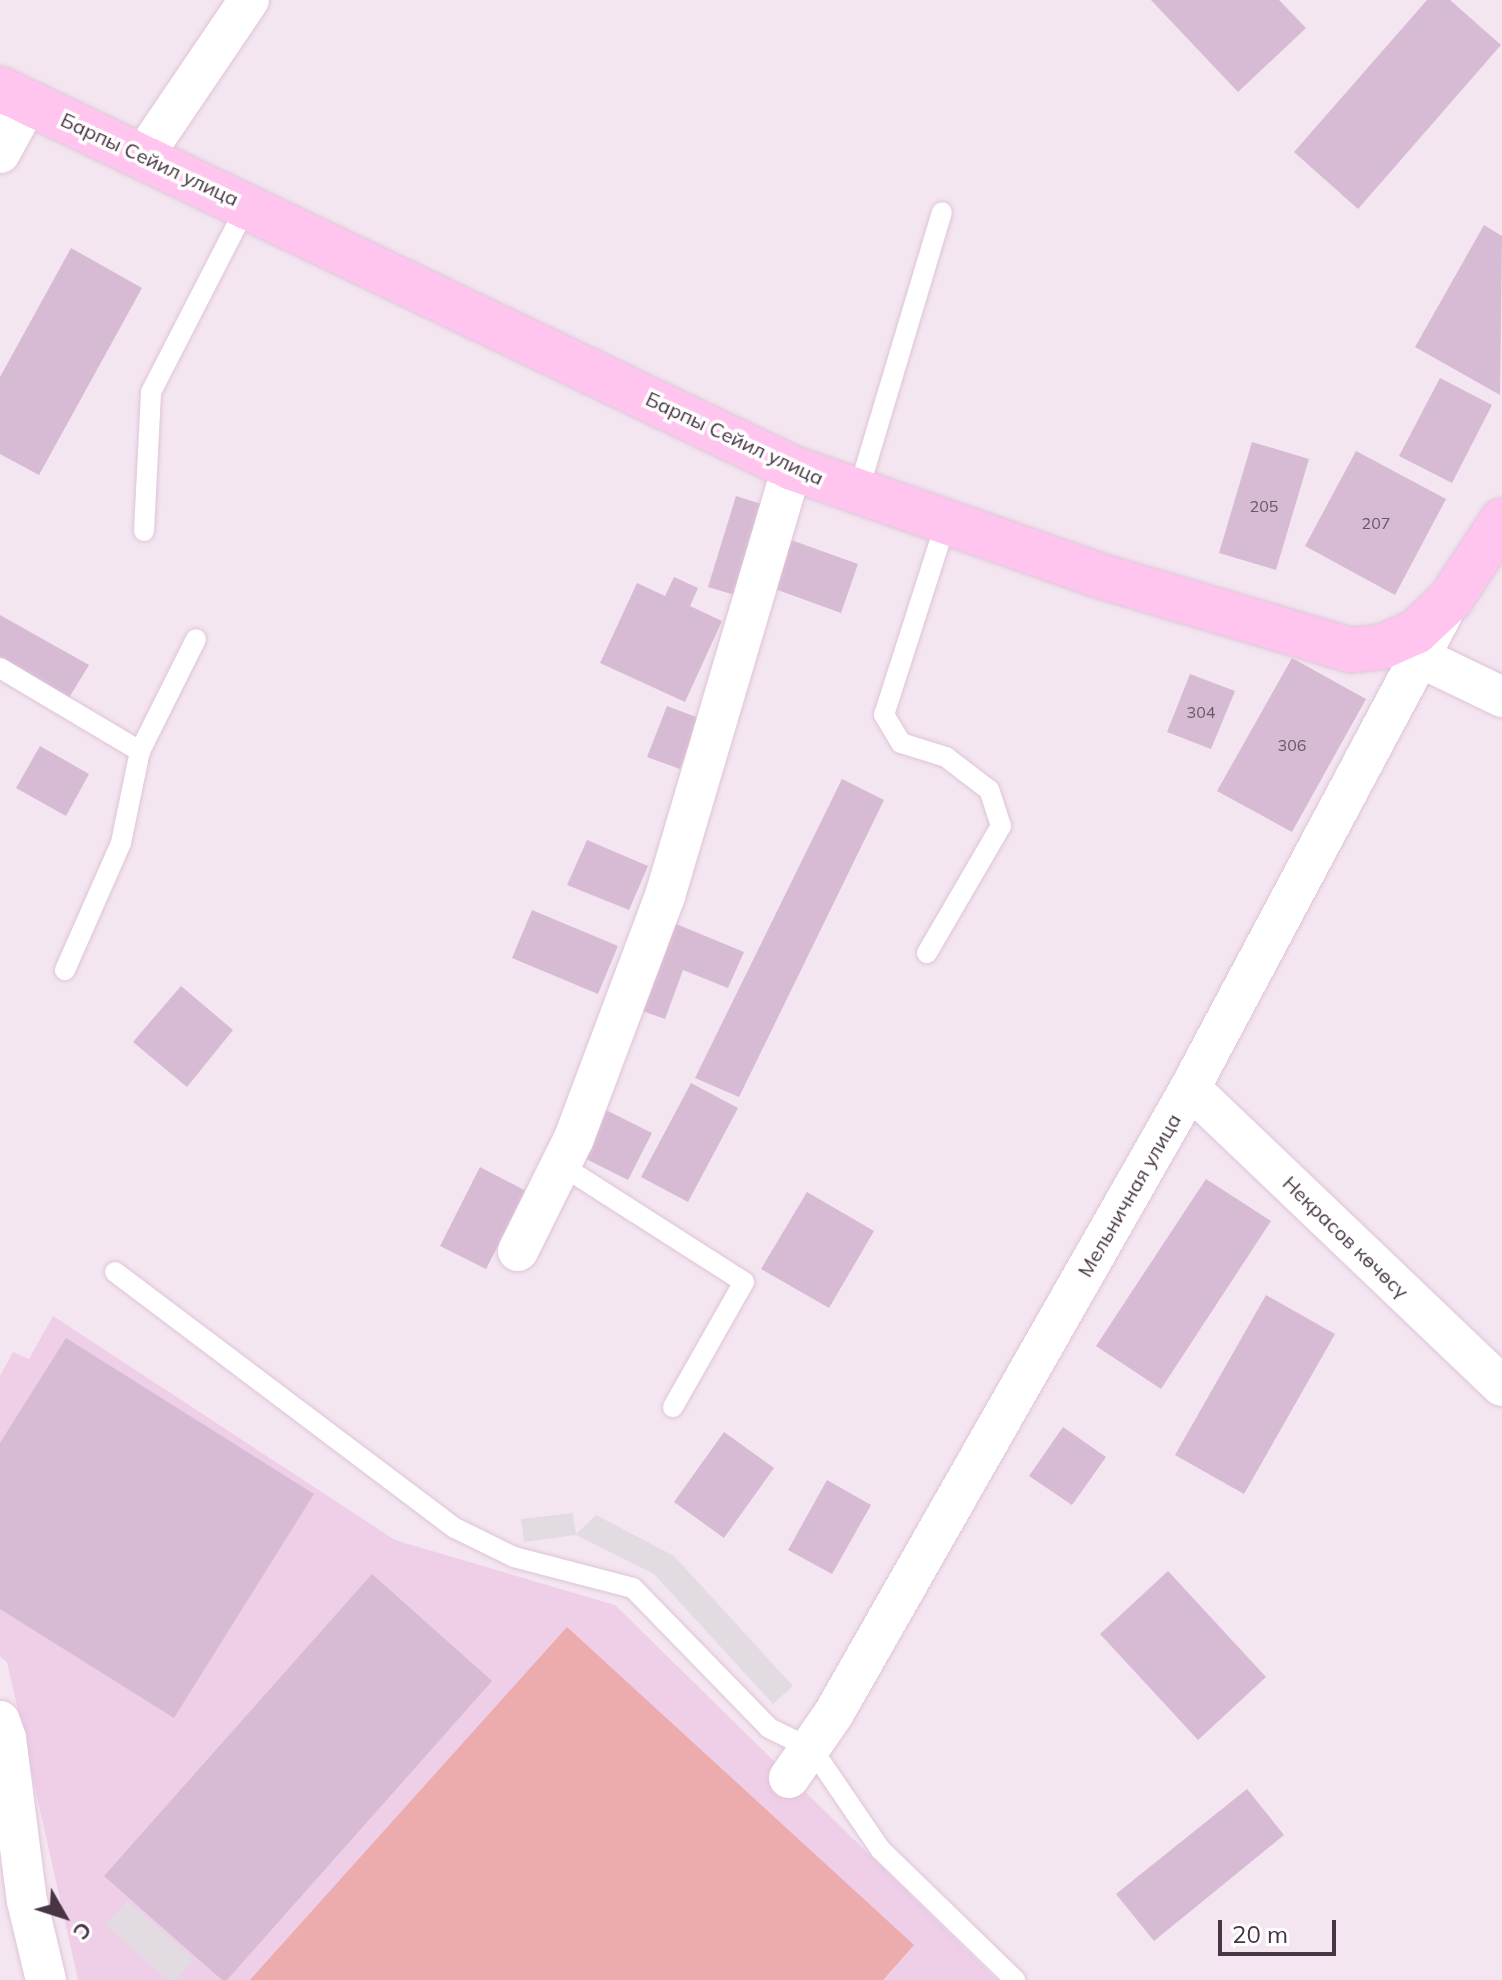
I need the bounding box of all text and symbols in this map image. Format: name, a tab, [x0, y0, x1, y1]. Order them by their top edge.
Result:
street label: Барпы Сейил улица	[57, 107, 243, 211]
street label: Барпы Сейил улица	[642, 386, 828, 490]
house number: 205	[1250, 496, 1278, 516]
house number: 207	[1362, 513, 1390, 533]
house number: 304	[1187, 702, 1215, 722]
house number: 306	[1278, 735, 1306, 755]
street label: Мельничная улица	[1072, 1109, 1186, 1281]
street label: Некрасов көчөсү	[1278, 1171, 1414, 1303]
north arrow	[24, 1876, 104, 1956]
scale bar	[1222, 1904, 1340, 1954]
text: С	[67, 1916, 98, 1946]
text: 20 m	[1232, 1919, 1288, 1949]

